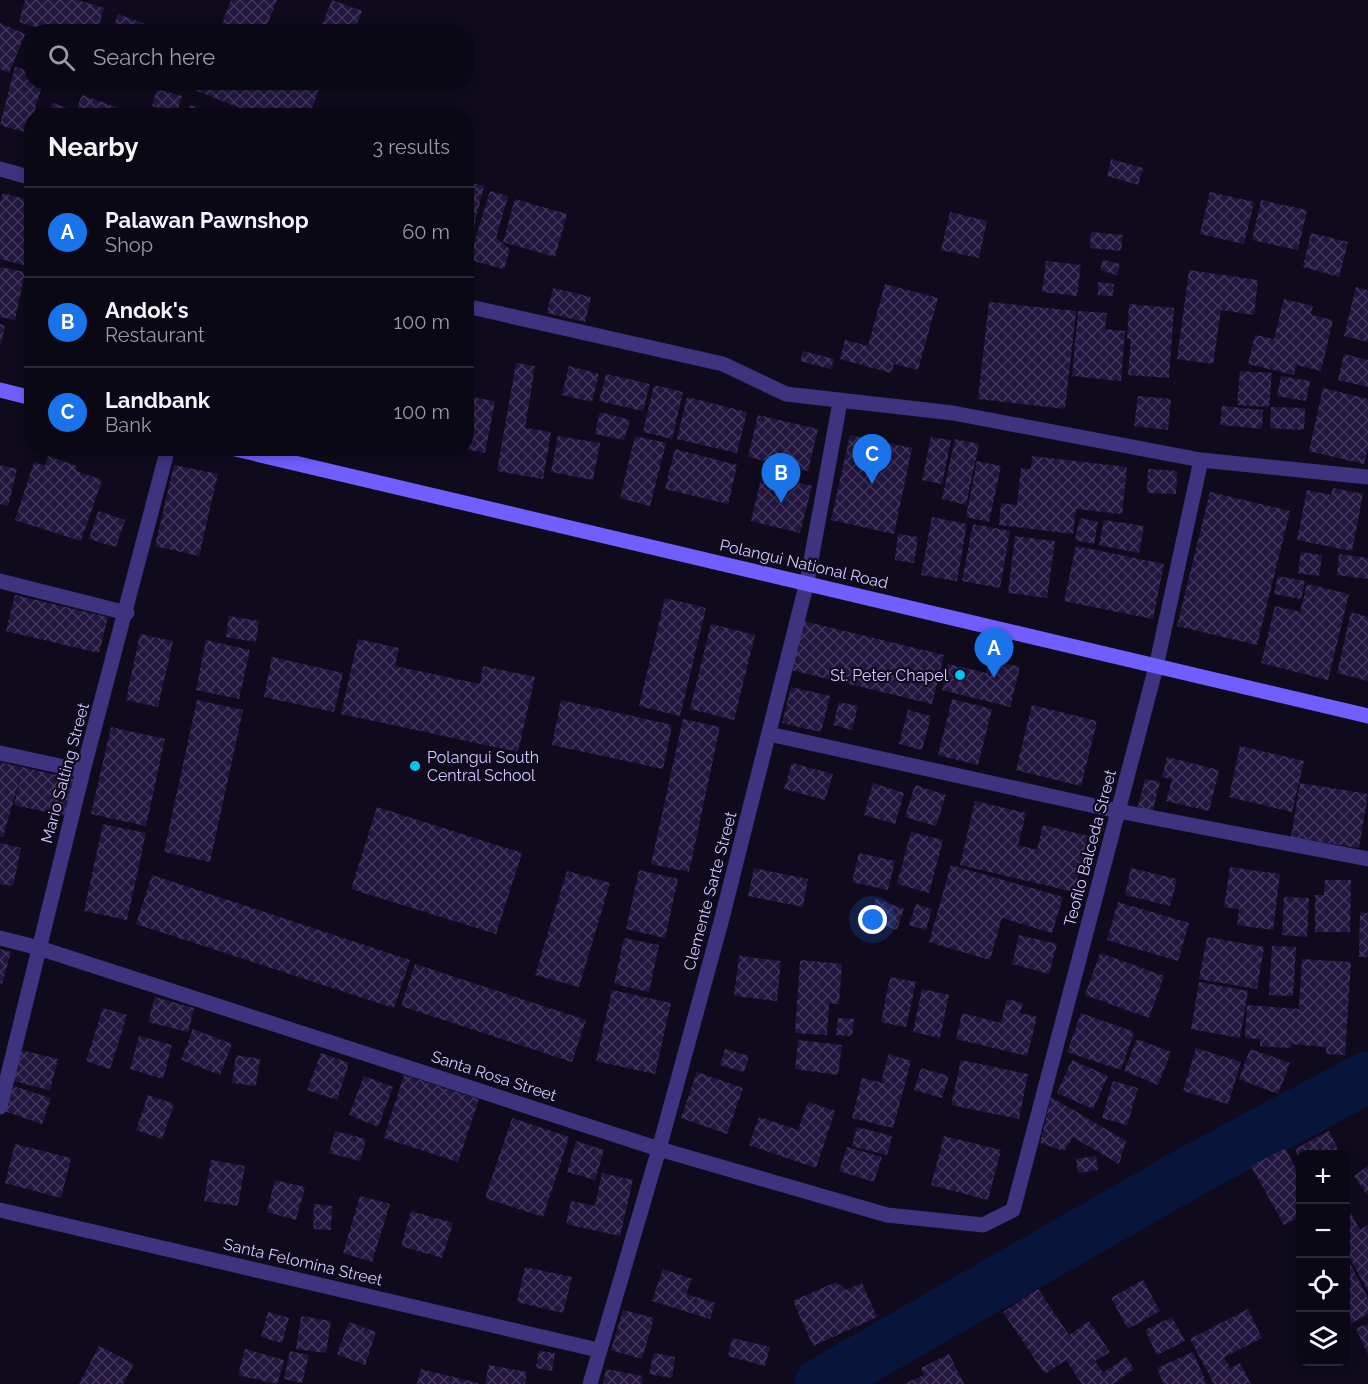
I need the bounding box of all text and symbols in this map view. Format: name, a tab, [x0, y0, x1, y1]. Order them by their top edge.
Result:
search box	[24, 24, 474, 90]
icon: search	[45, 41, 78, 74]
text: Search here	[93, 44, 215, 70]
text: Nearby	[48, 132, 138, 162]
text: 3 results	[372, 135, 450, 159]
text: Palawan Pawnshop	[105, 207, 309, 233]
text: A	[61, 220, 74, 244]
text: 60 m	[402, 220, 450, 244]
text: Shop	[105, 233, 153, 257]
text: Andok's	[105, 297, 189, 323]
text: B	[61, 310, 74, 334]
text: 100 m	[393, 310, 450, 334]
text: Restaurant	[105, 323, 205, 347]
text: Landbank	[105, 387, 210, 413]
text: C	[61, 400, 74, 424]
text: 100 m	[393, 400, 450, 424]
text: Bank	[105, 413, 151, 437]
pin: C	[852, 434, 892, 484]
pin: B	[762, 454, 800, 503]
street label: Polangui National Road	[718, 535, 890, 593]
pin: A	[974, 628, 1014, 678]
place label: St. Peter Chapel	[830, 666, 949, 685]
marker: St. Peter Chapel	[953, 668, 967, 682]
street label: Mario Salting Street	[37, 700, 93, 845]
place label: Polangui South Central School	[427, 748, 539, 785]
marker: Polangui South Central School	[408, 759, 422, 773]
street label: Teofilo Balceda Street	[1060, 767, 1120, 929]
street label: Clemente Sarte Street	[680, 809, 741, 973]
your location	[858, 905, 887, 934]
street label: Santa Rosa Street	[429, 1047, 560, 1105]
map controls	[1296, 1150, 1350, 1366]
button: +	[1296, 1150, 1350, 1204]
button: −	[1296, 1204, 1350, 1258]
street label: Santa Felomina Street	[222, 1234, 385, 1290]
button: locate	[1296, 1258, 1350, 1312]
button: layers	[1296, 1312, 1350, 1366]

